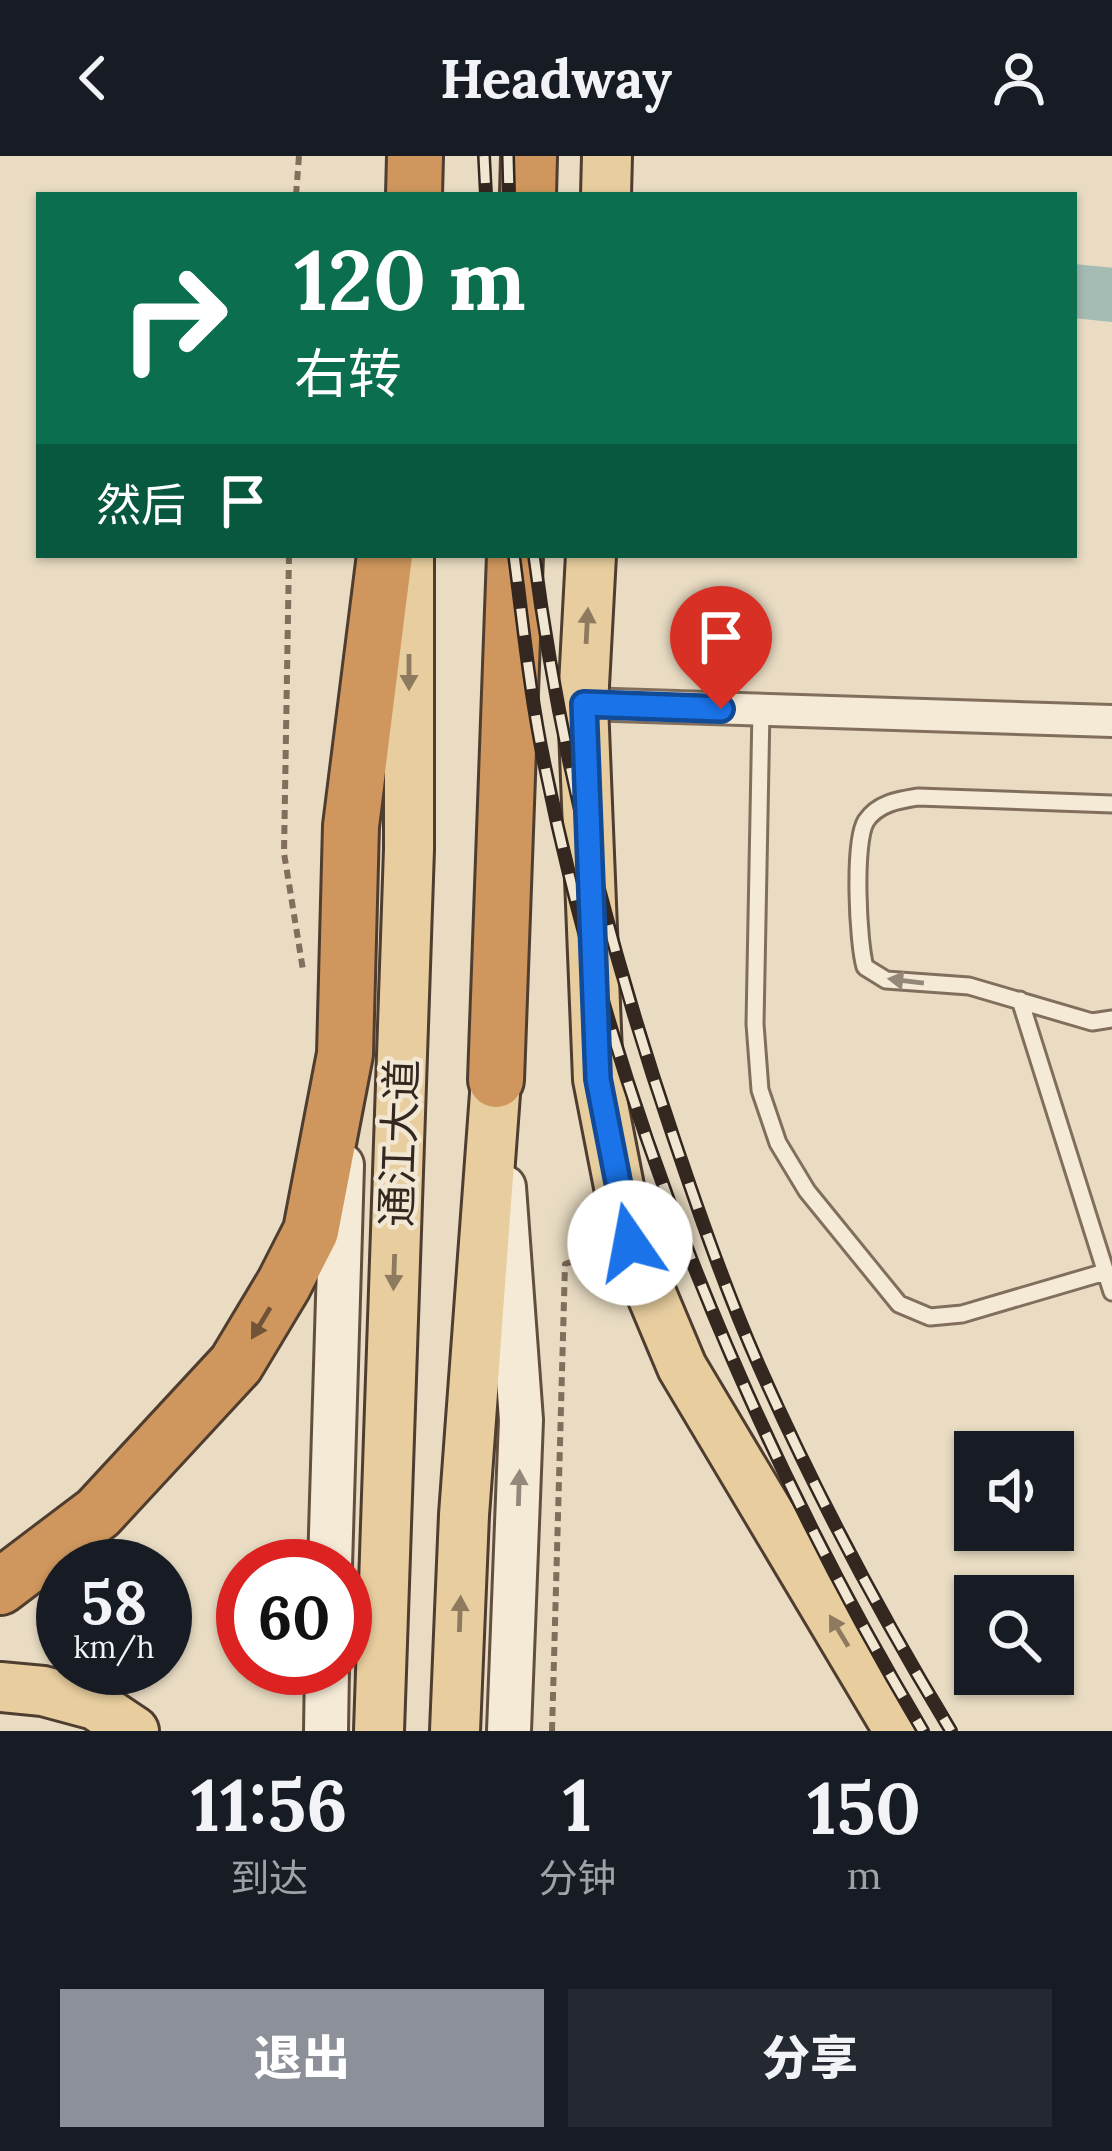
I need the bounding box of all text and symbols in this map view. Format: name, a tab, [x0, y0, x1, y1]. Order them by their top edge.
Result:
text: Headway	[440, 44, 672, 113]
icon: back	[60, 45, 126, 111]
icon: person	[986, 45, 1052, 111]
text: 120 m	[294, 225, 526, 333]
icon: right	[96, 240, 252, 396]
text: 右转	[294, 339, 402, 408]
icon: arrive	[210, 468, 276, 534]
text: 然后	[96, 476, 186, 533]
pin	[670, 586, 772, 709]
icon: arrive	[688, 604, 754, 670]
one-way arrow	[578, 606, 597, 644]
one-way arrow	[399, 654, 419, 692]
one-way arrow	[886, 972, 924, 991]
street label: 通江大道	[369, 1058, 429, 1228]
position arrow	[567, 1180, 693, 1306]
one-way arrow	[385, 1254, 404, 1292]
one-way arrow	[251, 1306, 272, 1340]
map controls	[954, 1431, 1074, 1695]
button: sound	[954, 1431, 1074, 1551]
one-way arrow	[510, 1468, 529, 1506]
speed limit sign: 60	[216, 1539, 372, 1695]
text: 58	[81, 1564, 147, 1640]
button: search	[954, 1575, 1074, 1695]
one-way arrow	[451, 1594, 470, 1632]
one-way arrow	[829, 1614, 850, 1648]
text: km/h	[73, 1628, 155, 1666]
text: 11:56	[191, 1759, 348, 1851]
text: 1	[563, 1759, 592, 1851]
text: 150	[807, 1762, 921, 1854]
text: m	[847, 1850, 882, 1900]
text: 到达	[230, 1853, 308, 1903]
text: 分钟	[538, 1853, 616, 1903]
button: 退出	[60, 1989, 544, 2127]
button: 分享	[568, 1989, 1052, 2127]

